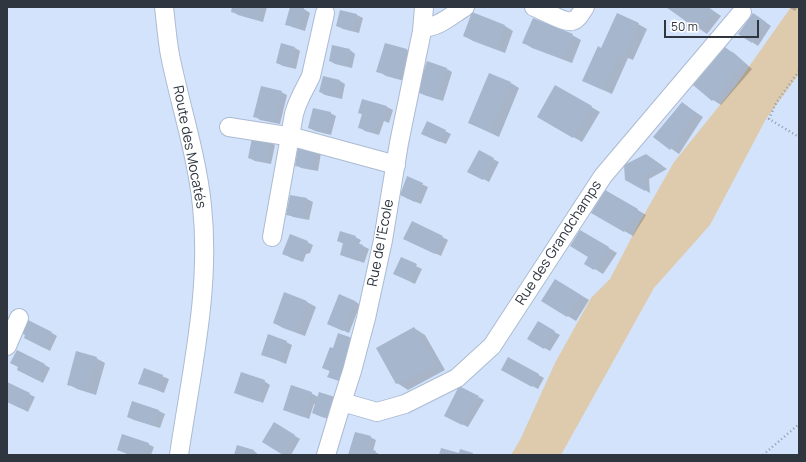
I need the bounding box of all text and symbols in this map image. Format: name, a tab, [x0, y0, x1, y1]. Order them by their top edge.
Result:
scale bar	[666, 12, 761, 38]
text: 50 m	[671, 18, 698, 35]
street label: Route des Mocatés	[169, 84, 209, 210]
street label: Rue des Grandchamps	[512, 178, 606, 308]
street label: Rue de l'Ecole	[364, 198, 398, 288]

